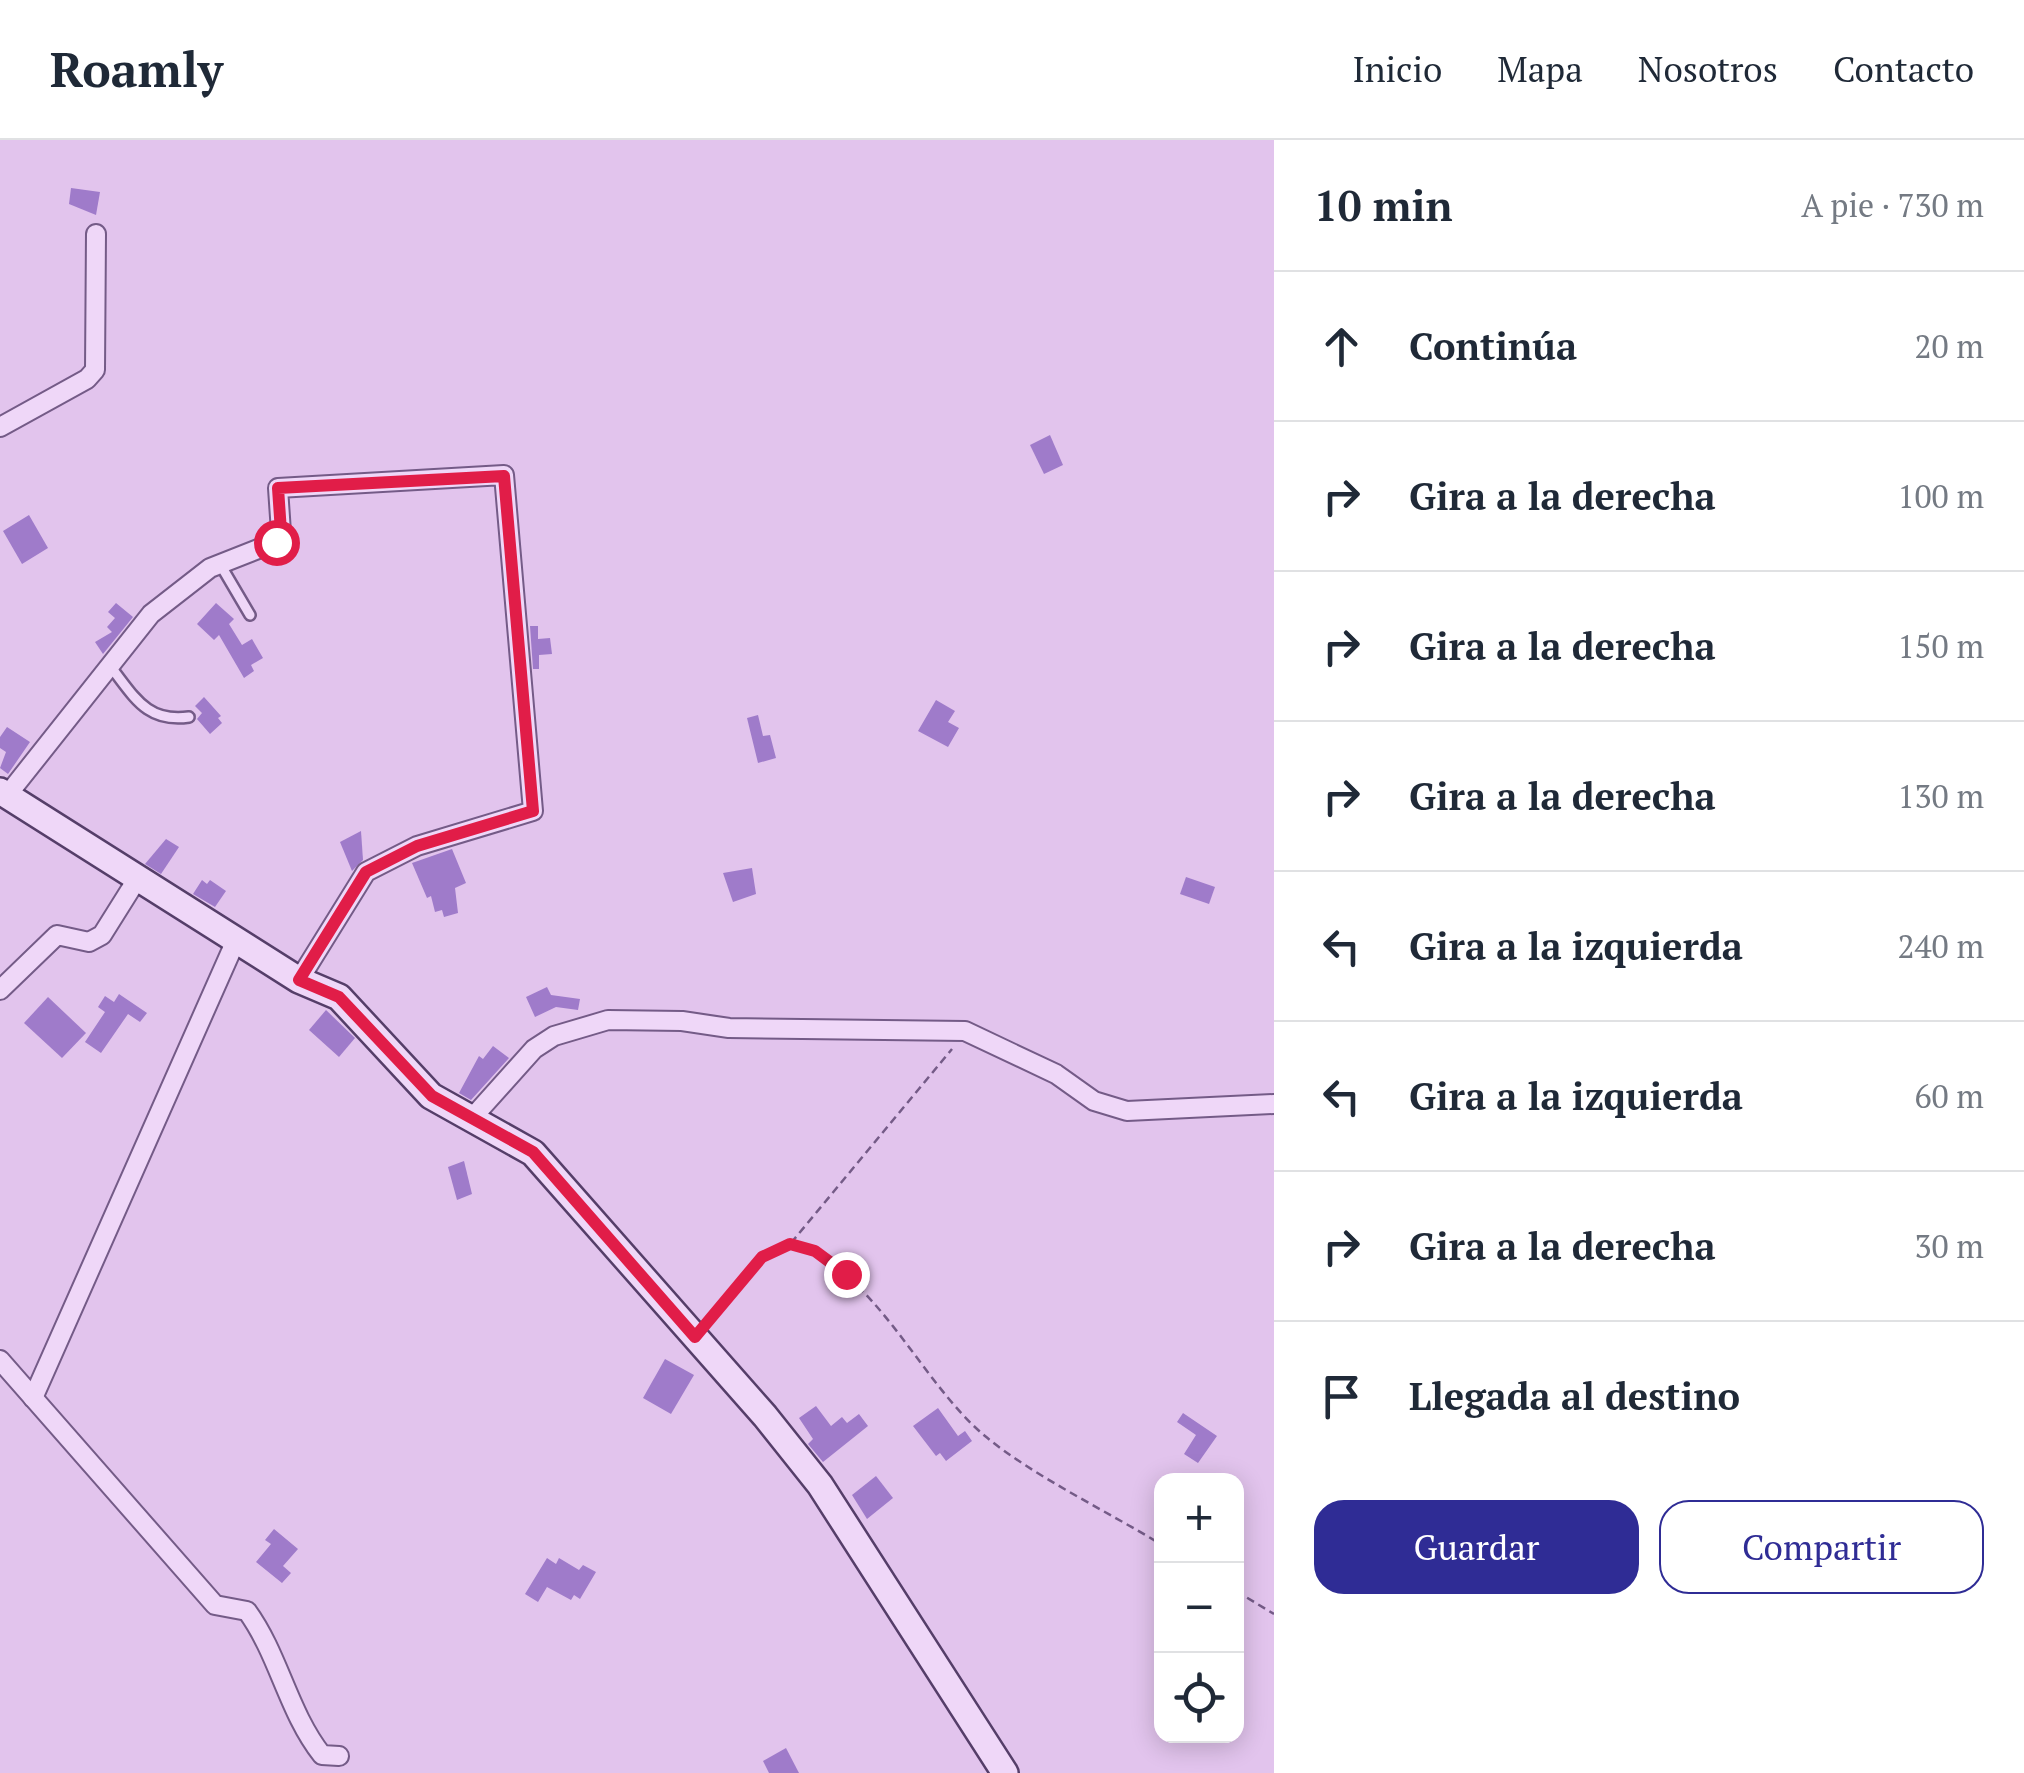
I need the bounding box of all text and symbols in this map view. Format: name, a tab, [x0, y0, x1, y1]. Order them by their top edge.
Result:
text: Roamly	[50, 37, 223, 101]
text: Inicio	[1352, 46, 1442, 92]
text: Mapa	[1497, 46, 1583, 92]
text: Nosotros	[1638, 46, 1778, 92]
text: Contacto	[1833, 46, 1974, 92]
text: 10 min	[1314, 177, 1453, 233]
text: A pie · 730 m	[1801, 184, 1984, 226]
icon: ahead	[1314, 319, 1369, 374]
text: Continúa	[1409, 321, 1577, 371]
text: 20 m	[1914, 325, 1984, 367]
icon: right	[1314, 469, 1369, 524]
text: Gira a la derecha	[1409, 471, 1716, 521]
text: 100 m	[1897, 475, 1984, 517]
route start	[254, 520, 300, 566]
icon: right	[1314, 619, 1369, 674]
text: Gira a la derecha	[1409, 621, 1716, 671]
text: 150 m	[1897, 625, 1984, 667]
icon: right	[1314, 769, 1369, 824]
text: Gira a la derecha	[1409, 771, 1716, 821]
text: 130 m	[1897, 775, 1984, 817]
icon: left	[1314, 919, 1369, 974]
text: Gira a la izquierda	[1409, 921, 1743, 971]
text: 240 m	[1897, 925, 1984, 967]
icon: left	[1314, 1069, 1369, 1124]
text: Gira a la izquierda	[1409, 1071, 1743, 1121]
text: 60 m	[1914, 1075, 1984, 1117]
icon: right	[1314, 1219, 1369, 1274]
text: Gira a la derecha	[1409, 1221, 1716, 1271]
text: 30 m	[1914, 1225, 1984, 1267]
route end	[824, 1252, 870, 1298]
icon: arrive	[1314, 1369, 1369, 1424]
text: Llegada al destino	[1409, 1371, 1740, 1421]
map controls	[1154, 1473, 1244, 1743]
button: +	[1154, 1473, 1244, 1563]
button: Guardar	[1314, 1500, 1639, 1594]
button: Compartir	[1659, 1500, 1984, 1594]
button: −	[1154, 1563, 1244, 1653]
button: locate	[1154, 1653, 1244, 1743]

